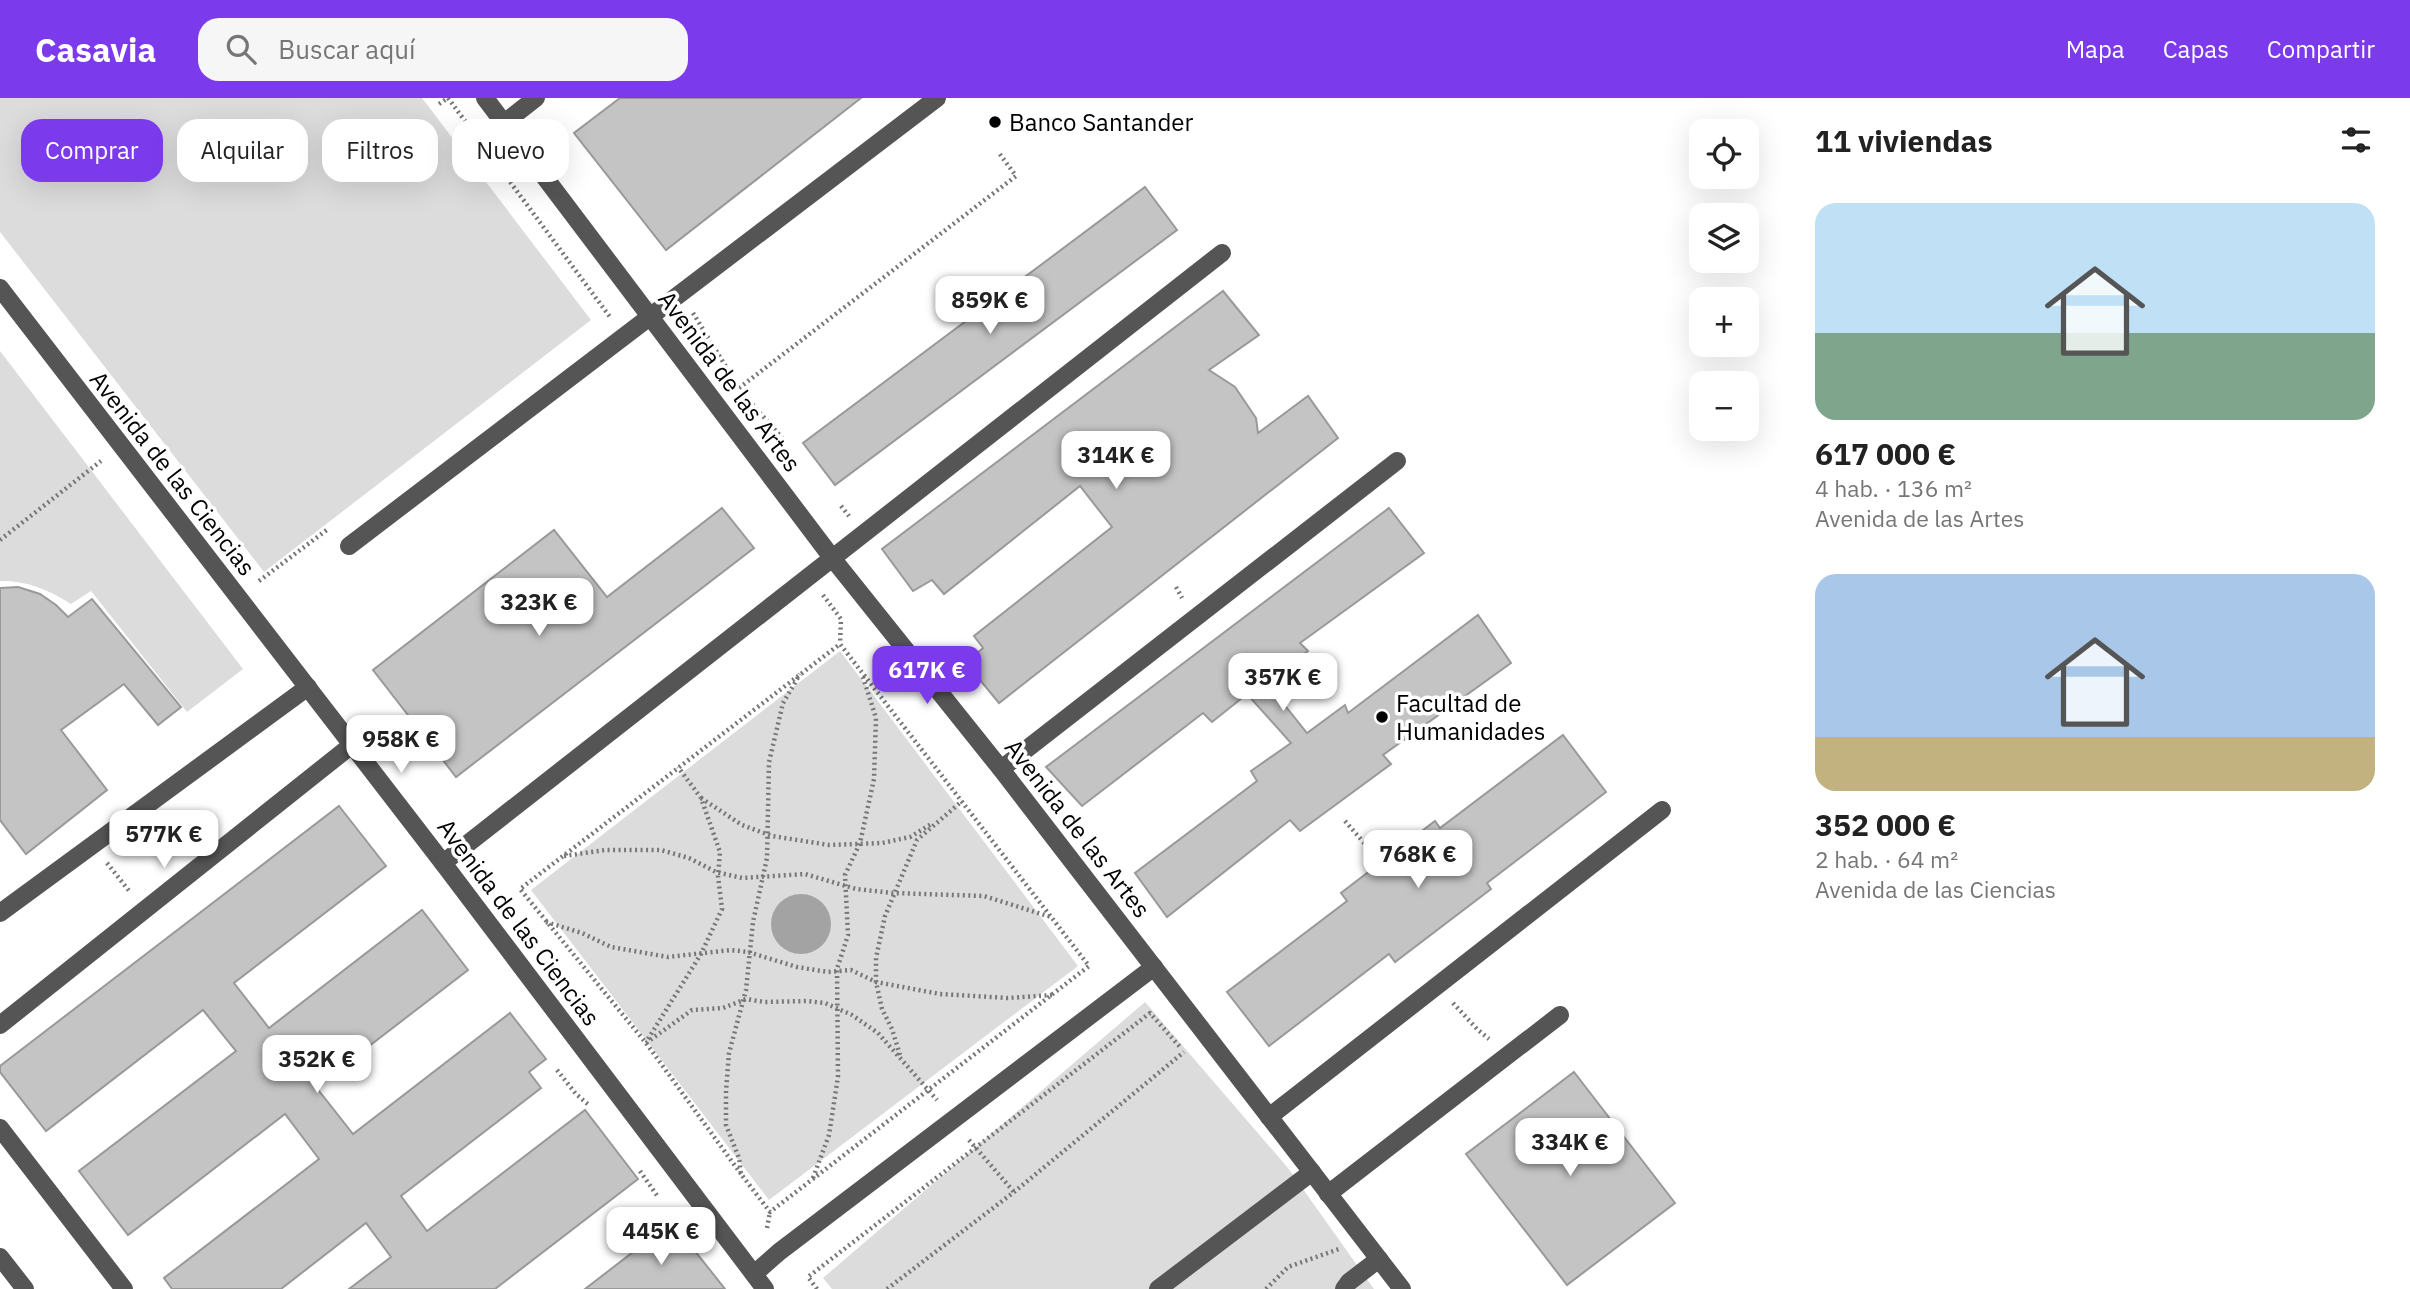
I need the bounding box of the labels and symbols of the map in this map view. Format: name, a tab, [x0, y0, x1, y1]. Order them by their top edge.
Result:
place label: Banco Santander	[1009, 106, 1194, 138]
marker: Banco Santander	[987, 114, 1003, 130]
pin: 859K €	[933, 276, 1047, 336]
street label: Avenida de las Artes	[651, 284, 809, 478]
street label: Avenida de las Ciencias	[83, 364, 263, 582]
pin: 314K €	[1059, 432, 1173, 491]
pin: 323K €	[482, 578, 596, 638]
pin: 617K €	[870, 646, 984, 706]
pin: 357K €	[1226, 654, 1340, 713]
place label: Facultad de Humanidades	[1396, 687, 1546, 747]
marker: Facultad de Humanidades	[1374, 709, 1390, 725]
pin: 958K €	[344, 716, 458, 775]
street label: Avenida de las Artes	[998, 732, 1158, 924]
pin: 577K €	[107, 810, 221, 870]
street label: Avenida de las Ciencias	[431, 812, 607, 1032]
pin: 768K €	[1361, 830, 1475, 890]
pin: 352K €	[260, 1035, 374, 1095]
pin: 334K €	[1513, 1118, 1627, 1178]
pin: 445K €	[604, 1208, 718, 1267]

